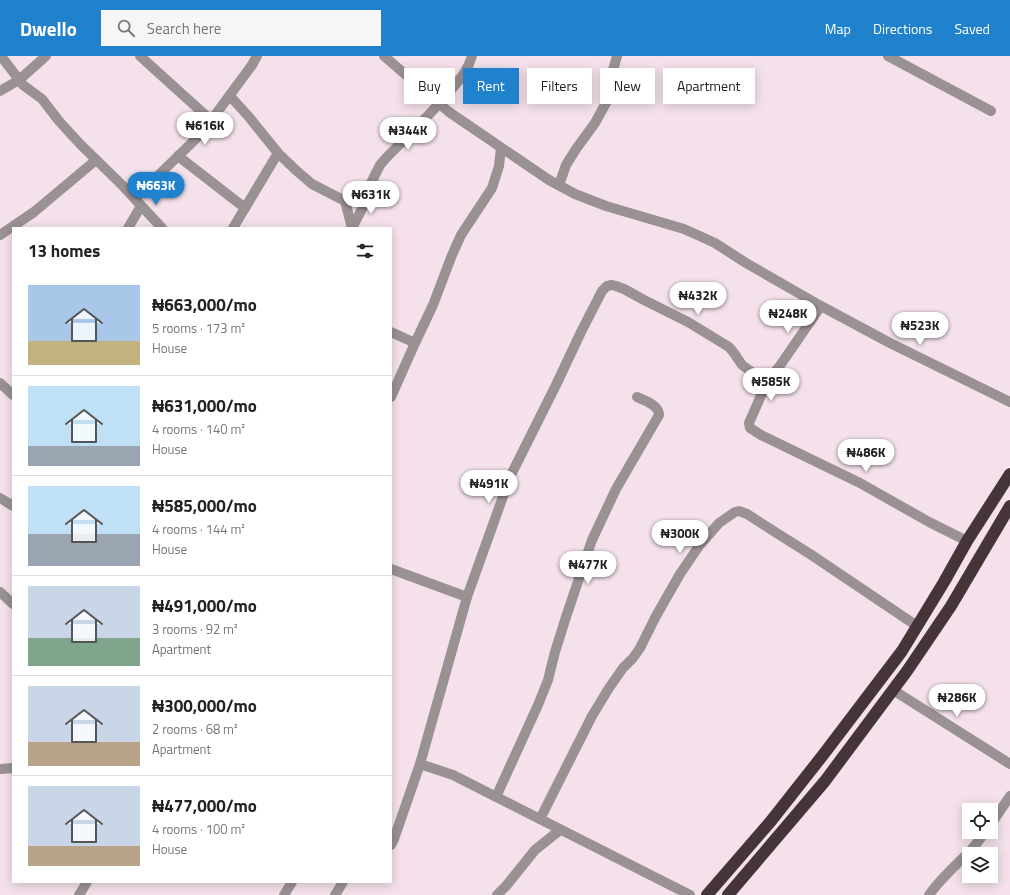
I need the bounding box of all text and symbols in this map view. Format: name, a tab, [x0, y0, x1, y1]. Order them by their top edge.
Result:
search box	[101, 10, 381, 46]
text: Dwello	[20, 14, 77, 43]
icon: search	[115, 17, 137, 39]
text: Search here	[147, 17, 221, 40]
text: Map	[825, 18, 851, 39]
text: Directions	[873, 18, 932, 39]
text: Saved	[954, 18, 990, 39]
chip: Buy	[404, 68, 455, 104]
chip: Rent	[463, 68, 519, 104]
chip: Filters	[527, 68, 592, 104]
chip: New	[600, 68, 655, 104]
chip: Apartment	[663, 68, 755, 104]
pin: ₦616K	[177, 112, 233, 146]
text: ₦616K	[186, 115, 224, 135]
pin: ₦344K	[380, 117, 436, 151]
text: ₦344K	[389, 120, 427, 140]
pin: ₦663K	[128, 172, 184, 206]
text: ₦663K	[137, 175, 175, 195]
pin: ₦631K	[343, 181, 399, 215]
text: ₦631K	[352, 184, 390, 204]
text: 13 homes	[28, 238, 100, 264]
icon: filters	[354, 240, 376, 262]
pin: ₦432K	[670, 282, 726, 316]
text: ₦432K	[679, 285, 717, 305]
text: ₦663,000/mo	[152, 292, 257, 318]
pin: ₦248K	[760, 300, 816, 334]
icon: home	[60, 301, 108, 349]
text: ₦248K	[769, 303, 807, 323]
pin: ₦523K	[892, 312, 948, 346]
text: ₦523K	[901, 315, 939, 335]
text: 5 rooms · 173 m²	[152, 318, 245, 338]
text: House	[152, 338, 187, 358]
pin: ₦585K	[743, 368, 799, 402]
text: ₦585K	[752, 371, 790, 391]
text: ₦631,000/mo	[152, 393, 257, 419]
icon: home	[60, 402, 108, 450]
text: 4 rooms · 140 m²	[152, 419, 245, 439]
text: House	[152, 439, 187, 459]
pin: ₦486K	[838, 439, 894, 473]
text: ₦486K	[847, 442, 885, 462]
pin: ₦491K	[461, 470, 517, 504]
text: ₦491K	[470, 473, 508, 493]
text: ₦585,000/mo	[152, 493, 257, 519]
icon: home	[60, 502, 108, 550]
text: 4 rooms · 144 m²	[152, 519, 245, 539]
pin: ₦300K	[652, 520, 708, 554]
text: ₦300K	[661, 523, 699, 543]
text: House	[152, 539, 187, 559]
pin: ₦477K	[560, 551, 616, 585]
text: ₦477K	[569, 554, 607, 574]
text: ₦491,000/mo	[152, 593, 257, 619]
icon: home	[60, 602, 108, 650]
text: 3 rooms · 92 m²	[152, 619, 238, 639]
text: Apartment	[152, 639, 211, 659]
pin: ₦286K	[929, 684, 985, 718]
text: ₦286K	[938, 687, 976, 707]
text: ₦300,000/mo	[152, 693, 257, 719]
icon: home	[60, 702, 108, 750]
text: 2 rooms · 68 m²	[152, 719, 238, 739]
text: Apartment	[152, 739, 211, 759]
text: ₦477,000/mo	[152, 793, 257, 819]
icon: home	[60, 802, 108, 850]
map controls	[962, 803, 998, 883]
button: locate	[962, 803, 998, 839]
text: 4 rooms · 100 m²	[152, 819, 245, 839]
text: House	[152, 839, 187, 859]
button: layers	[962, 847, 998, 883]

